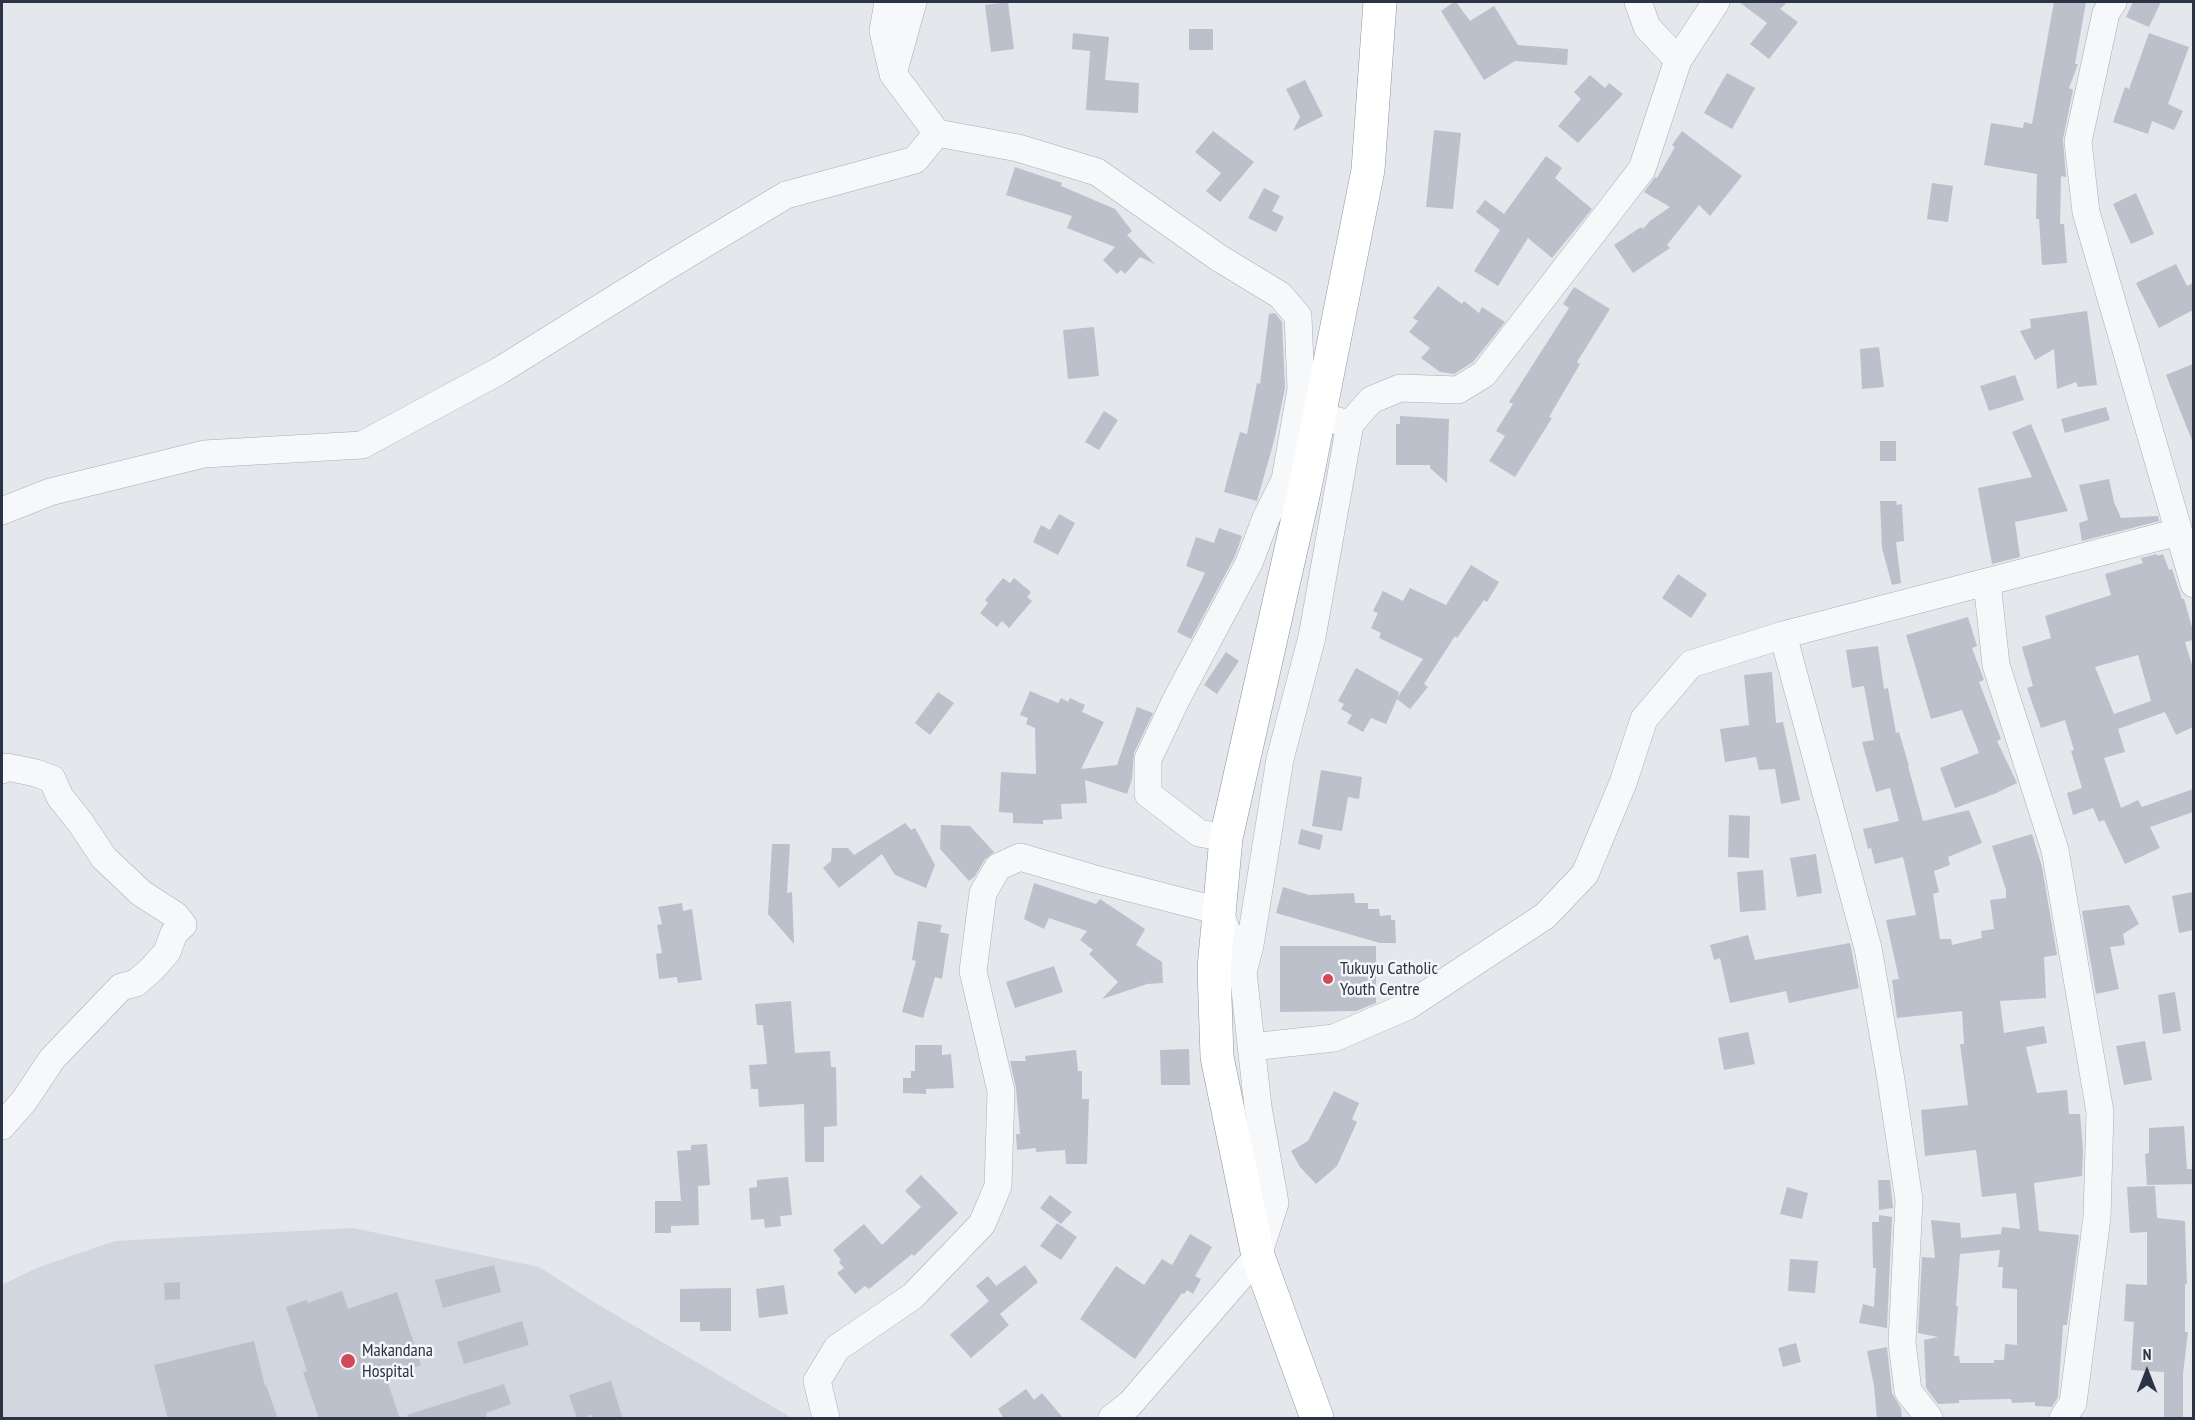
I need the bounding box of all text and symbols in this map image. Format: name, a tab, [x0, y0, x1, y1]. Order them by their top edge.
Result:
place label: Tukuyu Catholic Youth Centre	[1340, 958, 1438, 1000]
marker: Tukuyu Catholic Youth Centre	[1321, 972, 1335, 986]
place label: Makandana Hospital	[362, 1340, 433, 1382]
north arrow	[2117, 1342, 2177, 1402]
text: N	[2143, 1344, 2151, 1364]
marker: Makandana Hospital	[339, 1352, 357, 1370]

